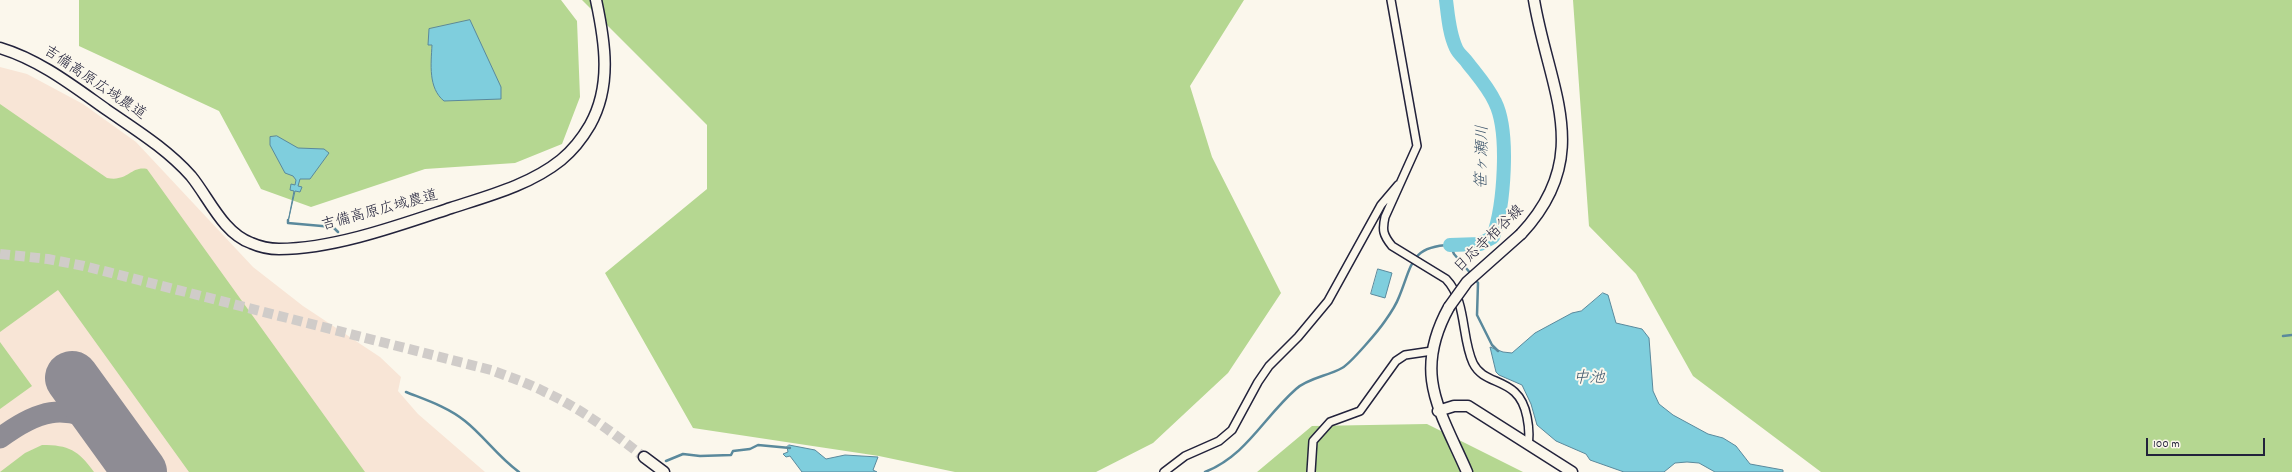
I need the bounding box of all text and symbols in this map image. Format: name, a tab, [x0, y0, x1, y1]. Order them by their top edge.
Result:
street label: 吉備高原広域農道	[39, 43, 149, 125]
water label: 笹ヶ瀬川	[1474, 125, 1494, 189]
street label: 吉備高原広域農道	[320, 188, 440, 236]
street label: 日応寺栢谷線	[1451, 202, 1529, 278]
water label: 中池	[1573, 370, 1605, 390]
scale bar	[2148, 430, 2267, 456]
text: 100 m	[2153, 436, 2180, 453]

